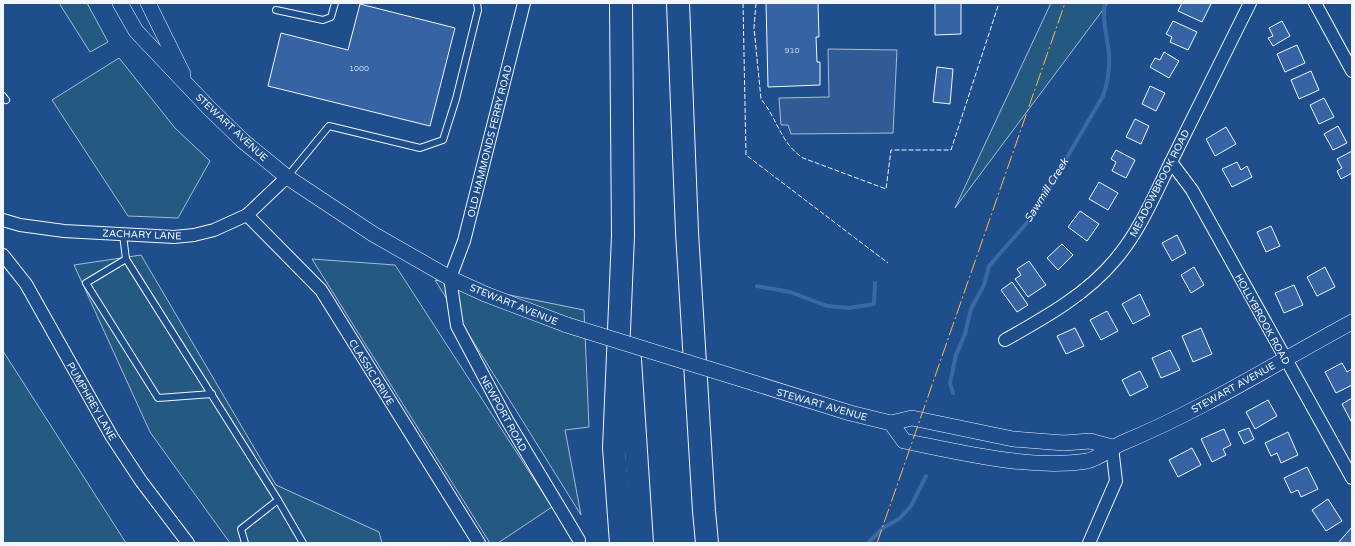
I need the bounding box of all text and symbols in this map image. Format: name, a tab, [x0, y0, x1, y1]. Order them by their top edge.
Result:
house number: 910	[784, 46, 800, 55]
house number: 1000	[349, 64, 369, 73]
street label: OLD HAMMONDS FERRY ROAD	[465, 64, 515, 219]
street label: STEWART AVENUE	[193, 91, 270, 164]
street label: MEADOWBROOK ROAD	[1128, 128, 1192, 239]
water label: Sawmill Creek	[1022, 155, 1072, 225]
street label: ZACHARY LANE	[102, 228, 182, 242]
street label: HOLLYBROOK ROAD	[1232, 272, 1292, 367]
street label: STEWART AVENUE	[468, 282, 559, 328]
street label: CLASSIC DRIVE	[346, 337, 396, 408]
street label: PUMPHREY LANE	[64, 360, 118, 443]
street label: STEWART AVENUE	[1189, 360, 1277, 416]
street label: NEWPORT ROAD	[477, 373, 529, 454]
street label: STEWART AVENUE	[775, 386, 869, 424]

